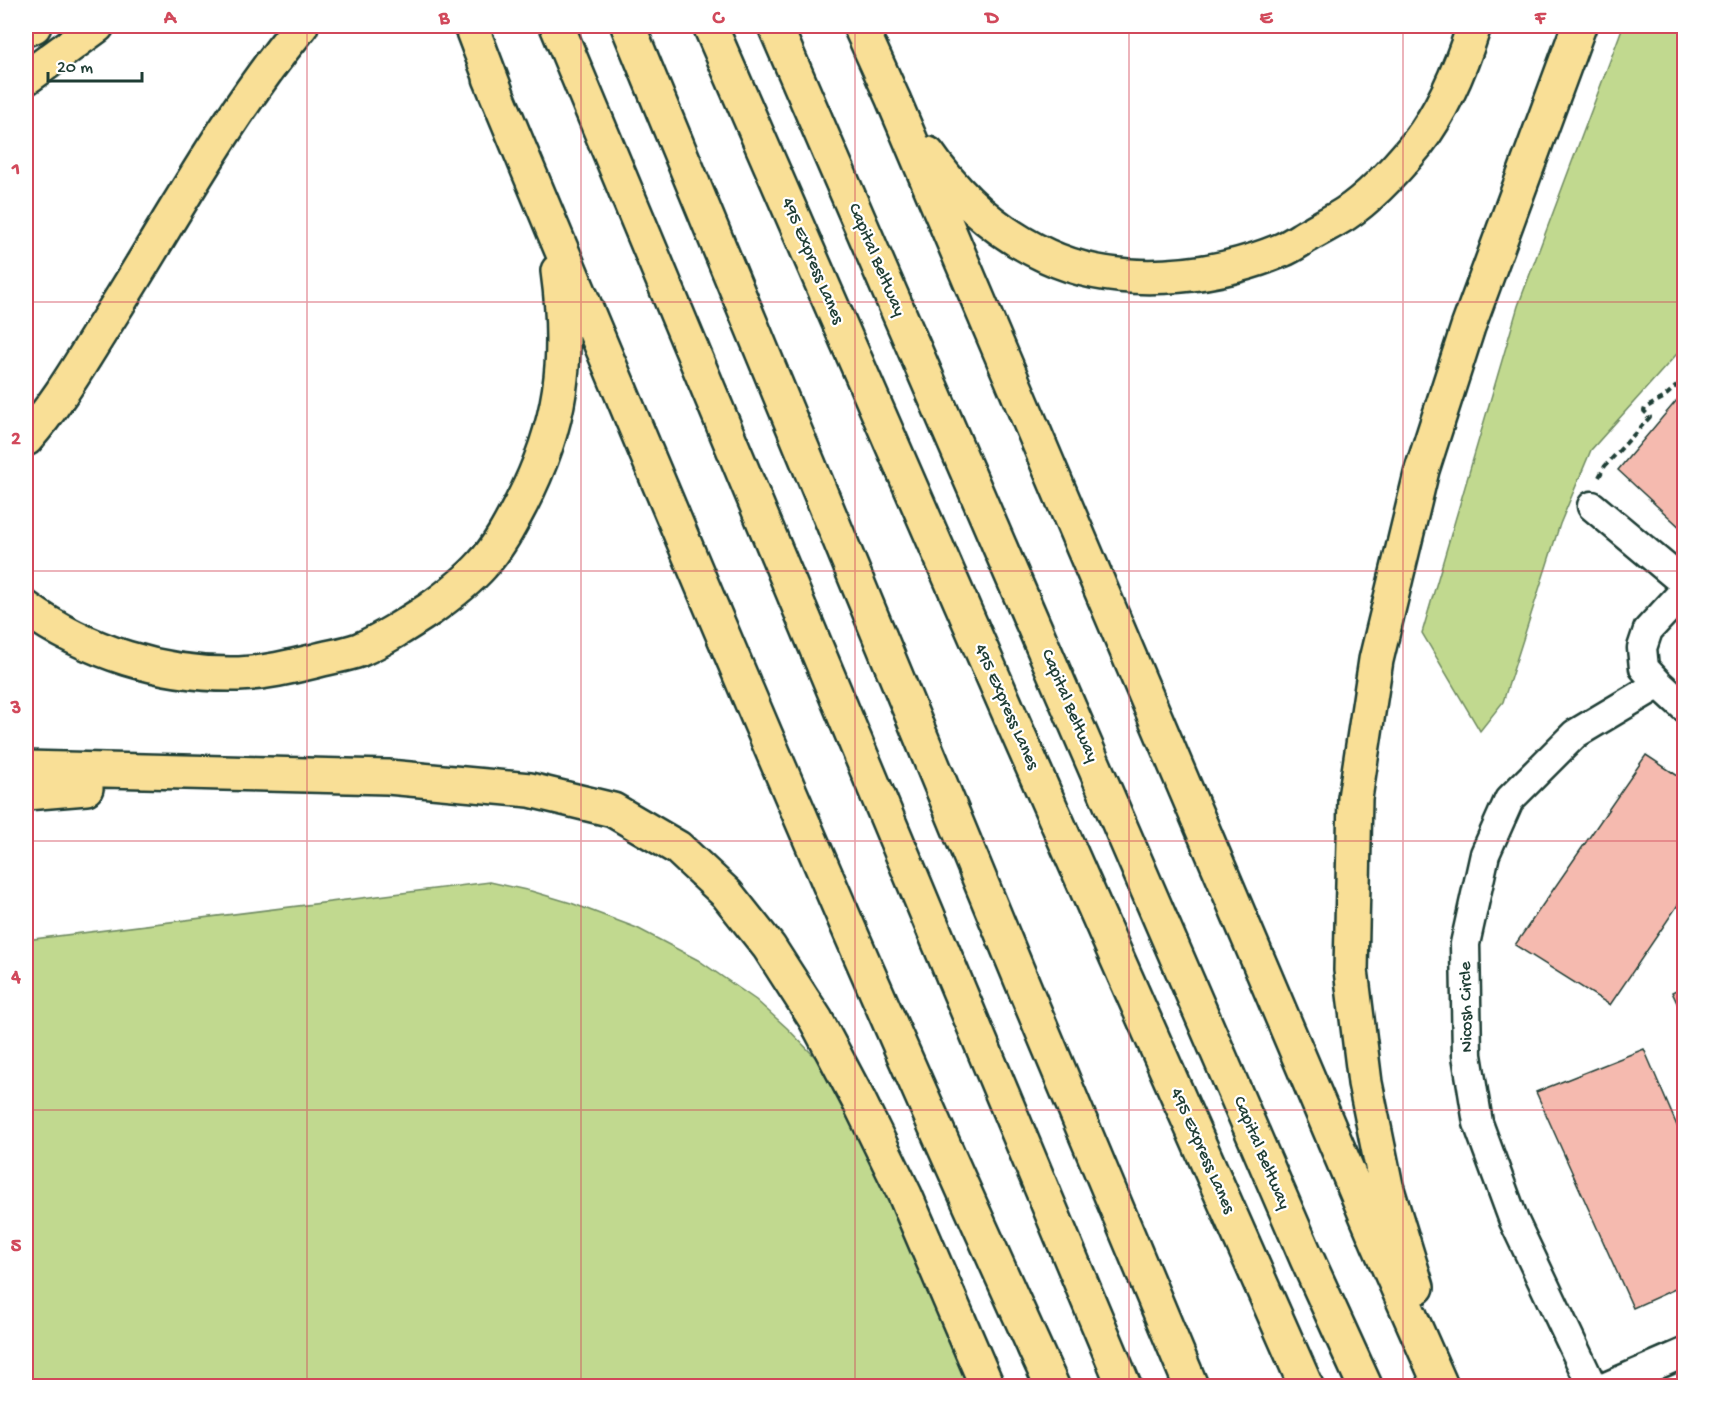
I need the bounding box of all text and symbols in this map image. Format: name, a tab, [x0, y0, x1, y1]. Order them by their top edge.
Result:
text: A	[163, 8, 178, 31]
text: B	[438, 8, 450, 31]
text: C	[712, 8, 726, 31]
text: D	[983, 8, 999, 31]
text: E	[1260, 8, 1274, 31]
text: F	[1534, 8, 1547, 31]
scale bar	[48, 45, 142, 83]
text: 20 m	[57, 58, 93, 79]
text: 1	[11, 159, 20, 182]
street label: 495 Express Lanes	[776, 195, 849, 329]
street label: Capital Beltway	[843, 200, 909, 320]
text: 2	[11, 429, 21, 452]
street label: 495 Express Lanes	[969, 641, 1044, 774]
street label: Capital Beltway	[1036, 646, 1102, 766]
text: 3	[10, 698, 21, 721]
street label: Nicosh Circle	[1456, 961, 1478, 1053]
text: 4	[10, 967, 21, 990]
street label: 495 Express Lanes	[1165, 1085, 1240, 1218]
street label: Capital Beltway	[1228, 1093, 1294, 1213]
text: 5	[11, 1236, 22, 1259]

